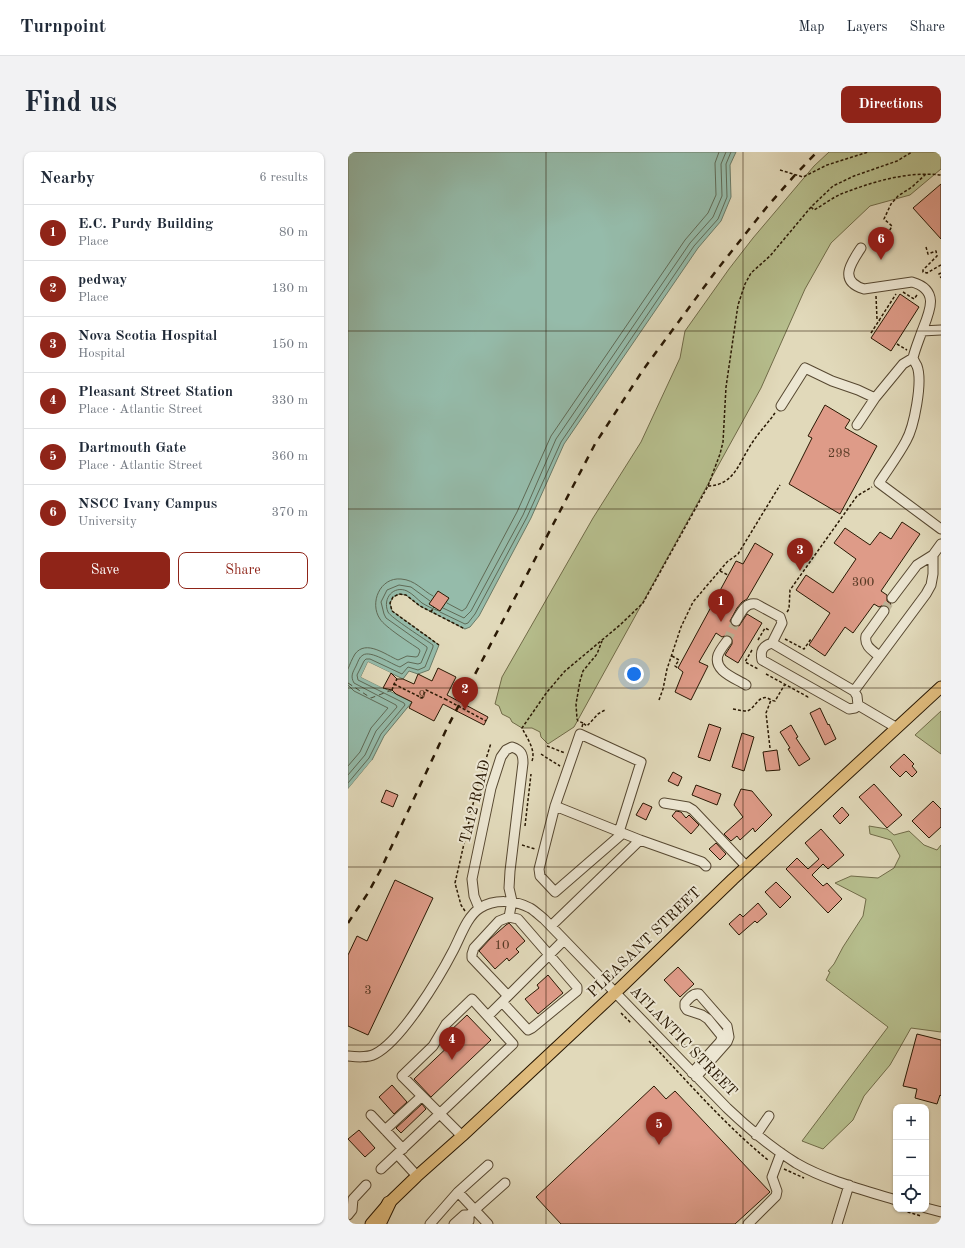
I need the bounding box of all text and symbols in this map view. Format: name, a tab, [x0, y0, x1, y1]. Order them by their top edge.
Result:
text: Turnpoint	[20, 18, 106, 37]
text: Map	[799, 20, 825, 34]
text: Layers	[847, 20, 888, 34]
text: Share	[910, 20, 945, 34]
button: Directions	[841, 86, 941, 123]
text: Find us	[24, 90, 117, 118]
text: Nearby	[40, 170, 95, 187]
text: 6 results	[259, 171, 308, 184]
text: E.C. Purdy Building	[78, 217, 213, 232]
text: 1	[49, 226, 57, 239]
text: 80 m	[279, 226, 308, 239]
pin: 6	[868, 227, 894, 260]
text: Place	[78, 235, 108, 248]
text: pedway	[78, 273, 127, 288]
text: 2	[49, 282, 57, 295]
text: 130 m	[271, 282, 308, 295]
text: Place	[78, 291, 108, 304]
text: Nova Scotia Hospital	[78, 329, 217, 344]
text: 3	[49, 338, 57, 351]
text: 150 m	[271, 338, 308, 351]
text: Hospital	[78, 347, 125, 360]
text: Pleasant Street Station	[78, 385, 233, 400]
text: 4	[49, 394, 57, 407]
text: 330 m	[271, 394, 308, 407]
text: Place · Atlantic Street	[78, 403, 203, 416]
text: Dartmouth Gate	[78, 441, 186, 456]
house number: 298	[828, 447, 850, 460]
text: 5	[49, 450, 57, 463]
text: 360 m	[271, 450, 308, 463]
text: Place · Atlantic Street	[78, 459, 203, 472]
text: NSCC Ivany Campus	[78, 497, 217, 512]
text: 6	[49, 506, 57, 519]
text: 370 m	[271, 506, 308, 519]
text: University	[78, 515, 137, 528]
pin: 3	[787, 538, 813, 571]
button: Save	[40, 552, 170, 589]
button: Share	[178, 552, 308, 589]
house number: 300	[852, 576, 874, 589]
pin: 1	[708, 589, 734, 622]
your location	[624, 664, 644, 684]
pin: 2	[452, 677, 478, 710]
house number: 9	[418, 689, 426, 702]
street label: TA12 ROAD	[458, 758, 494, 846]
street label: PLEASANT STREET	[585, 885, 705, 1001]
house number: 10	[494, 939, 510, 952]
house number: 3	[364, 984, 372, 997]
street label: ATLANTIC STREET	[627, 984, 739, 1100]
pin: 4	[439, 1027, 465, 1060]
map controls	[893, 1104, 929, 1212]
button: +	[893, 1104, 929, 1140]
pin: 5	[646, 1112, 672, 1145]
button: −	[893, 1140, 929, 1176]
button: locate	[893, 1176, 929, 1212]

